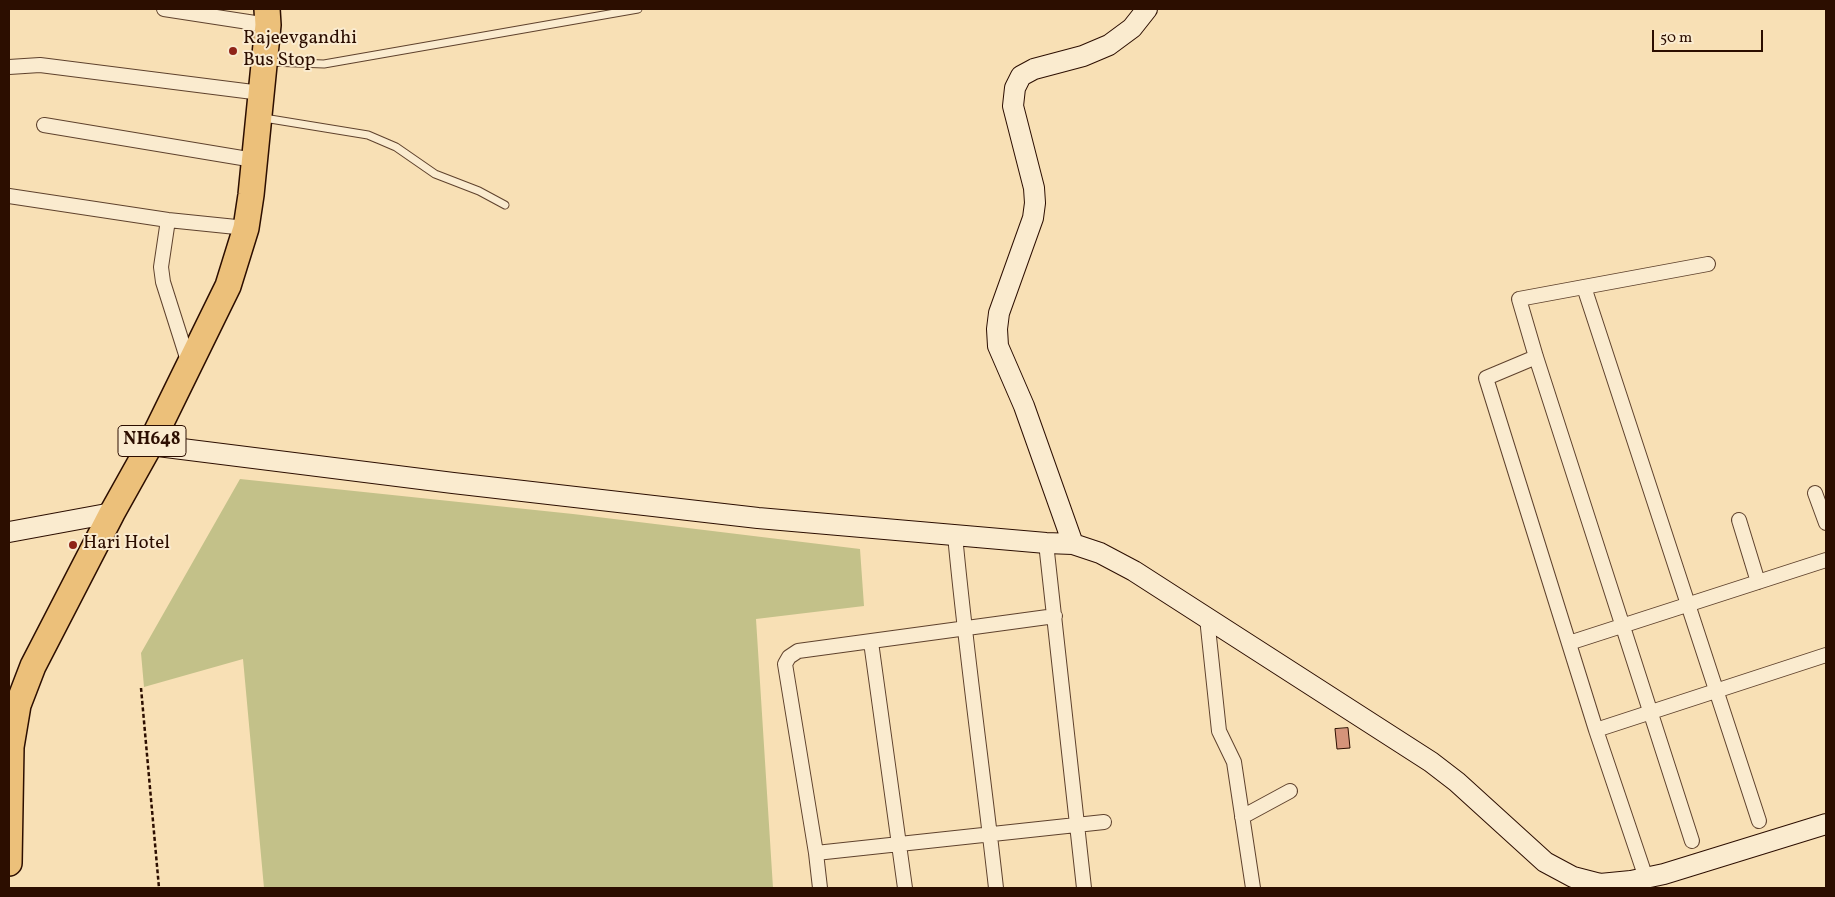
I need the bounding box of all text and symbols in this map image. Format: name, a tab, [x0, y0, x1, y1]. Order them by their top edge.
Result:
scale bar	[1655, 20, 1766, 52]
text: 50 m	[1660, 28, 1692, 49]
place label: Rajeevgandhi Bus Stop	[243, 29, 357, 73]
marker: Rajeevgandhi Bus Stop	[227, 45, 239, 57]
road number: NH648	[118, 426, 186, 456]
place label: Hari Hotel	[83, 534, 170, 556]
marker: Hari Hotel	[67, 539, 79, 551]

